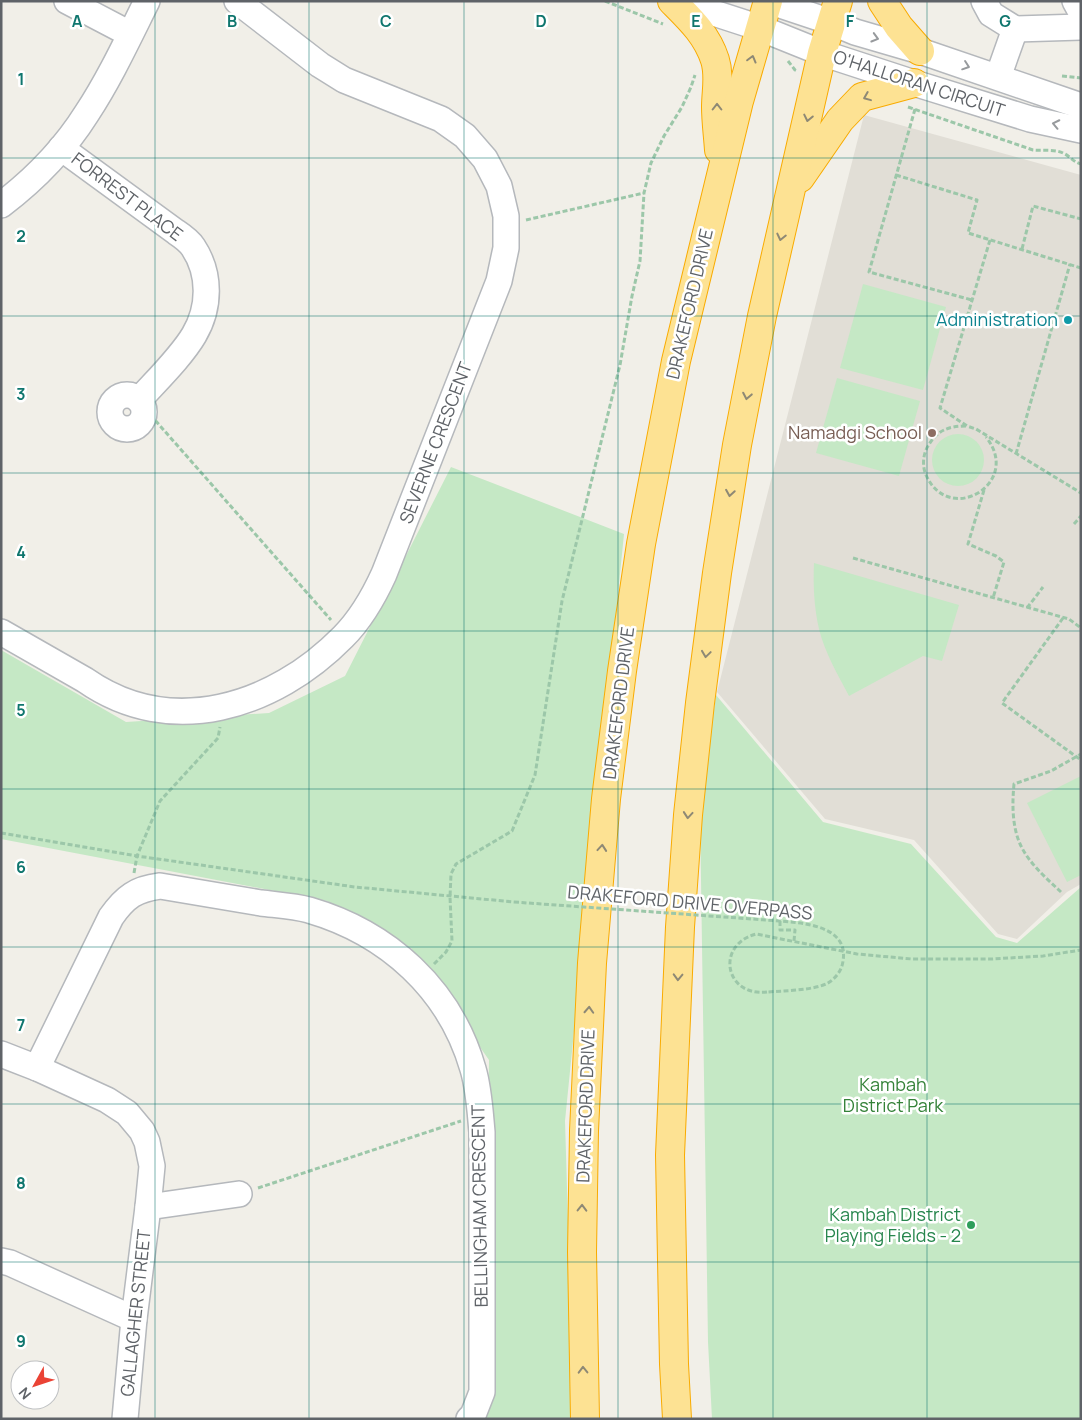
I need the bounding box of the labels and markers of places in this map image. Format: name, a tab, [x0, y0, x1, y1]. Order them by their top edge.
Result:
place label: Administration	[936, 307, 1058, 331]
marker: Administration	[1062, 314, 1074, 326]
place label: Namadgi School	[788, 420, 922, 444]
marker: Namadgi School	[926, 427, 938, 439]
place label: Kambah District Playing Fields - 2	[825, 1202, 961, 1247]
marker: Kambah District Playing Fields - 2	[965, 1219, 977, 1231]

